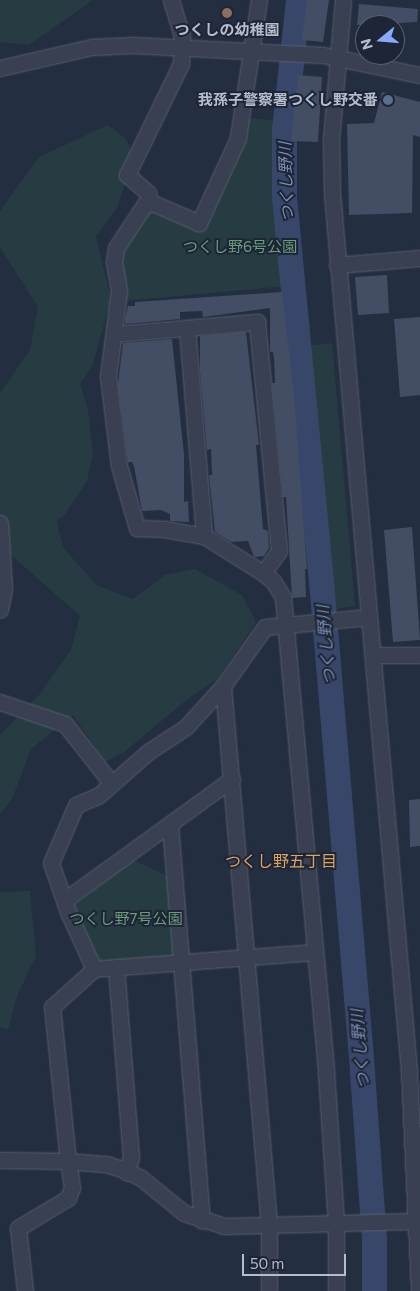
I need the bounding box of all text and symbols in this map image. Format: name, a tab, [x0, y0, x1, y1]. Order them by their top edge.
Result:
marker: つくしの幼稚園	[221, 7, 233, 19]
north arrow	[355, 15, 405, 65]
place label: つくしの幼稚園	[175, 21, 279, 39]
text: N	[356, 37, 376, 52]
place label: 我孫子警察署つくし野交番	[198, 91, 378, 109]
marker: 我孫子警察署つくし野交番	[382, 94, 394, 106]
water label: つくし野川	[275, 142, 297, 222]
park label: つくし野6号公園	[183, 238, 297, 256]
water label: つくし野川	[313, 604, 339, 686]
district label: つくし野五丁目	[225, 851, 337, 871]
park label: つくし野7号公園	[70, 910, 182, 928]
water label: つくし野川	[347, 1008, 373, 1090]
scale bar	[245, 1244, 349, 1276]
text: 50 m	[250, 1254, 284, 1272]

